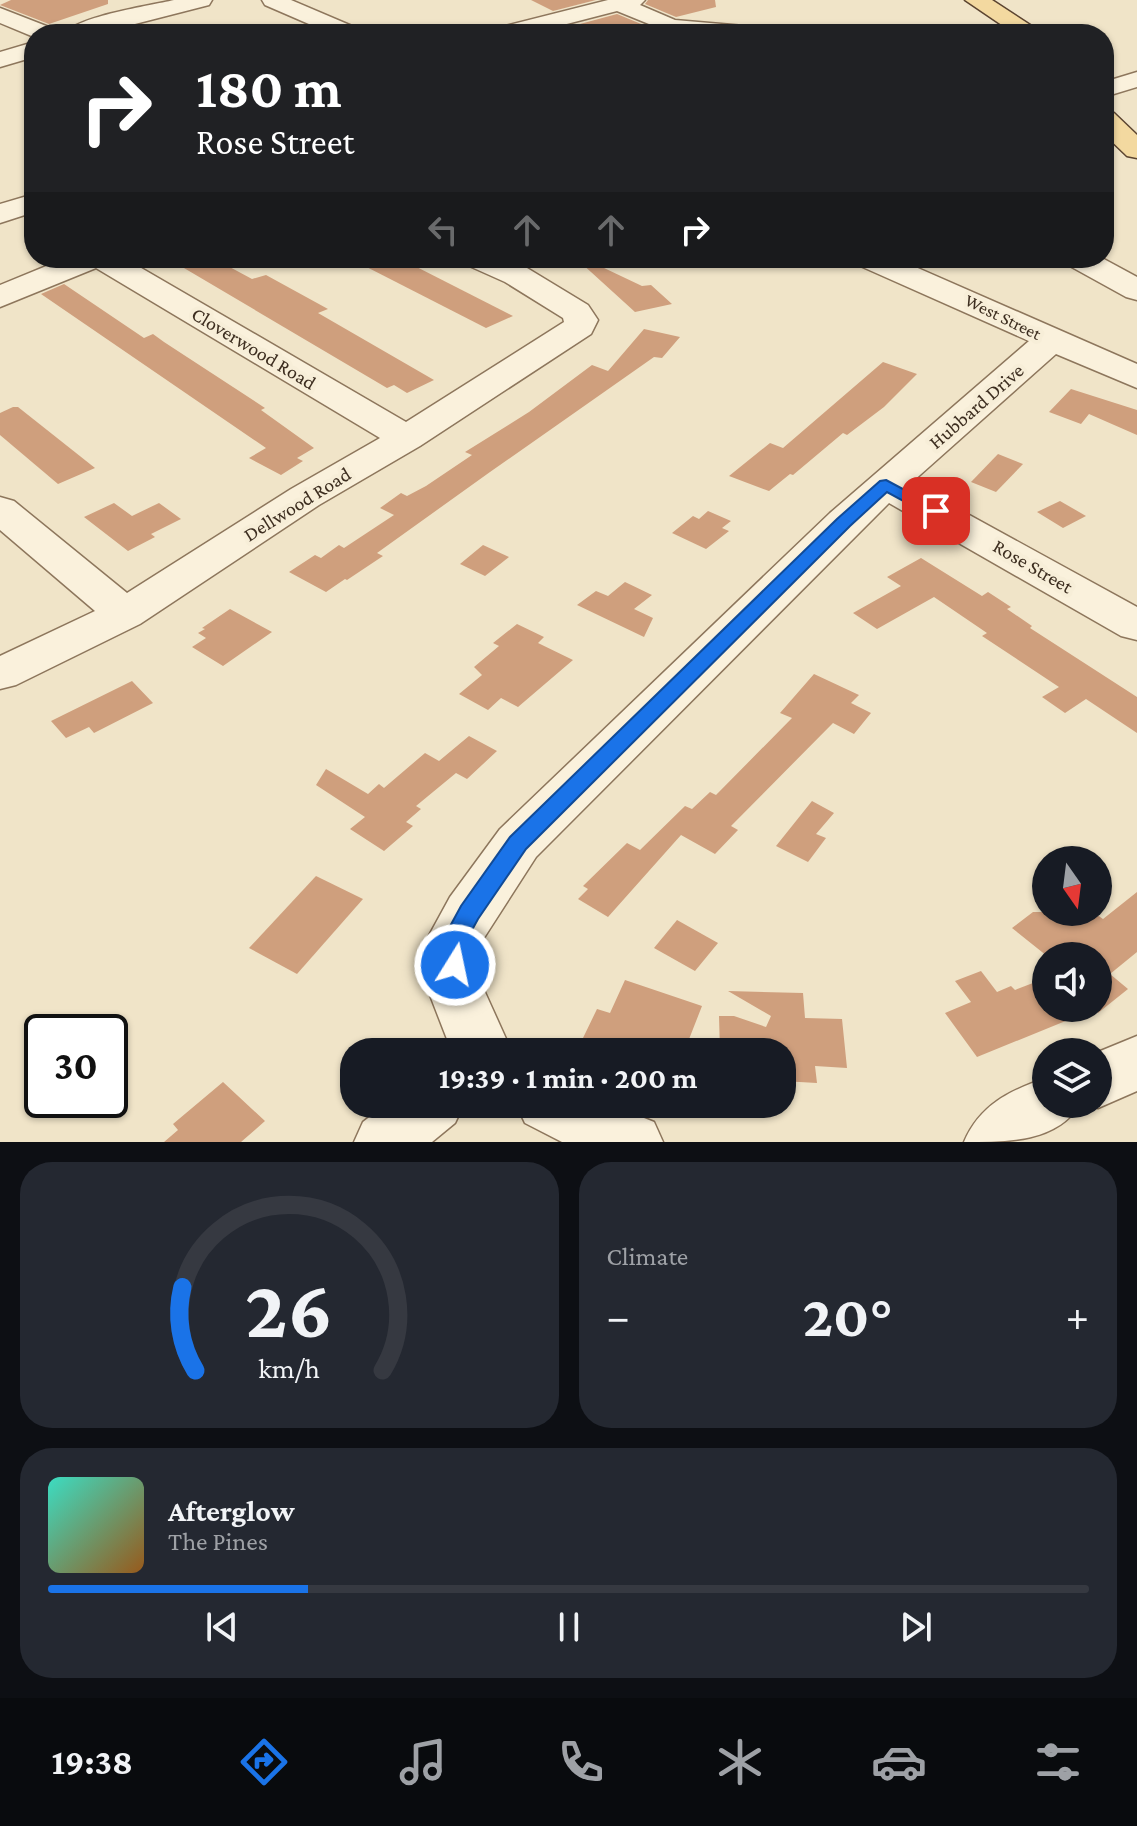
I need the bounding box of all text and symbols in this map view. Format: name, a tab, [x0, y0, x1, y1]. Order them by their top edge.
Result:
icon: right	[64, 56, 168, 160]
text: 180 m	[196, 57, 342, 119]
text: Rose Street	[196, 122, 354, 162]
icon: left	[421, 208, 465, 252]
icon: ahead	[505, 208, 549, 252]
icon: ahead	[589, 208, 633, 252]
icon: right	[673, 208, 717, 252]
street label: West Street	[962, 290, 1045, 344]
street label: Cloverwood Road	[188, 302, 321, 394]
street label: Hubbard Drive	[924, 359, 1028, 453]
street label: Dellwood Road	[240, 462, 355, 546]
pin	[902, 477, 970, 545]
icon: arrive	[914, 489, 958, 533]
street label: Rose Street	[989, 534, 1077, 598]
north arrow	[1032, 846, 1112, 926]
map controls	[1032, 846, 1112, 1118]
position arrow	[413, 923, 497, 1007]
button: sound	[1032, 942, 1112, 1022]
speed limit sign: 30	[24, 1014, 128, 1118]
button: layers	[1032, 1038, 1112, 1118]
text: 19:39 · 1 min · 200 m	[439, 1061, 697, 1094]
text: Climate	[607, 1242, 688, 1271]
text: 26	[245, 1262, 333, 1355]
text: 20°	[803, 1282, 893, 1349]
text: −	[607, 1292, 630, 1340]
text: +	[1066, 1292, 1089, 1340]
text: km/h	[258, 1352, 320, 1384]
text: Afterglow	[168, 1494, 295, 1527]
text: The Pines	[168, 1527, 268, 1556]
icon: previous	[200, 1605, 244, 1649]
icon: pause	[547, 1605, 591, 1649]
icon: next	[894, 1605, 938, 1649]
icon: directions	[236, 1734, 292, 1790]
icon: music	[395, 1734, 451, 1790]
icon: phone	[553, 1734, 609, 1790]
icon: climate	[712, 1734, 768, 1790]
icon: car	[871, 1734, 927, 1790]
icon: filters	[1030, 1734, 1086, 1790]
text: 19:38	[51, 1742, 133, 1782]

